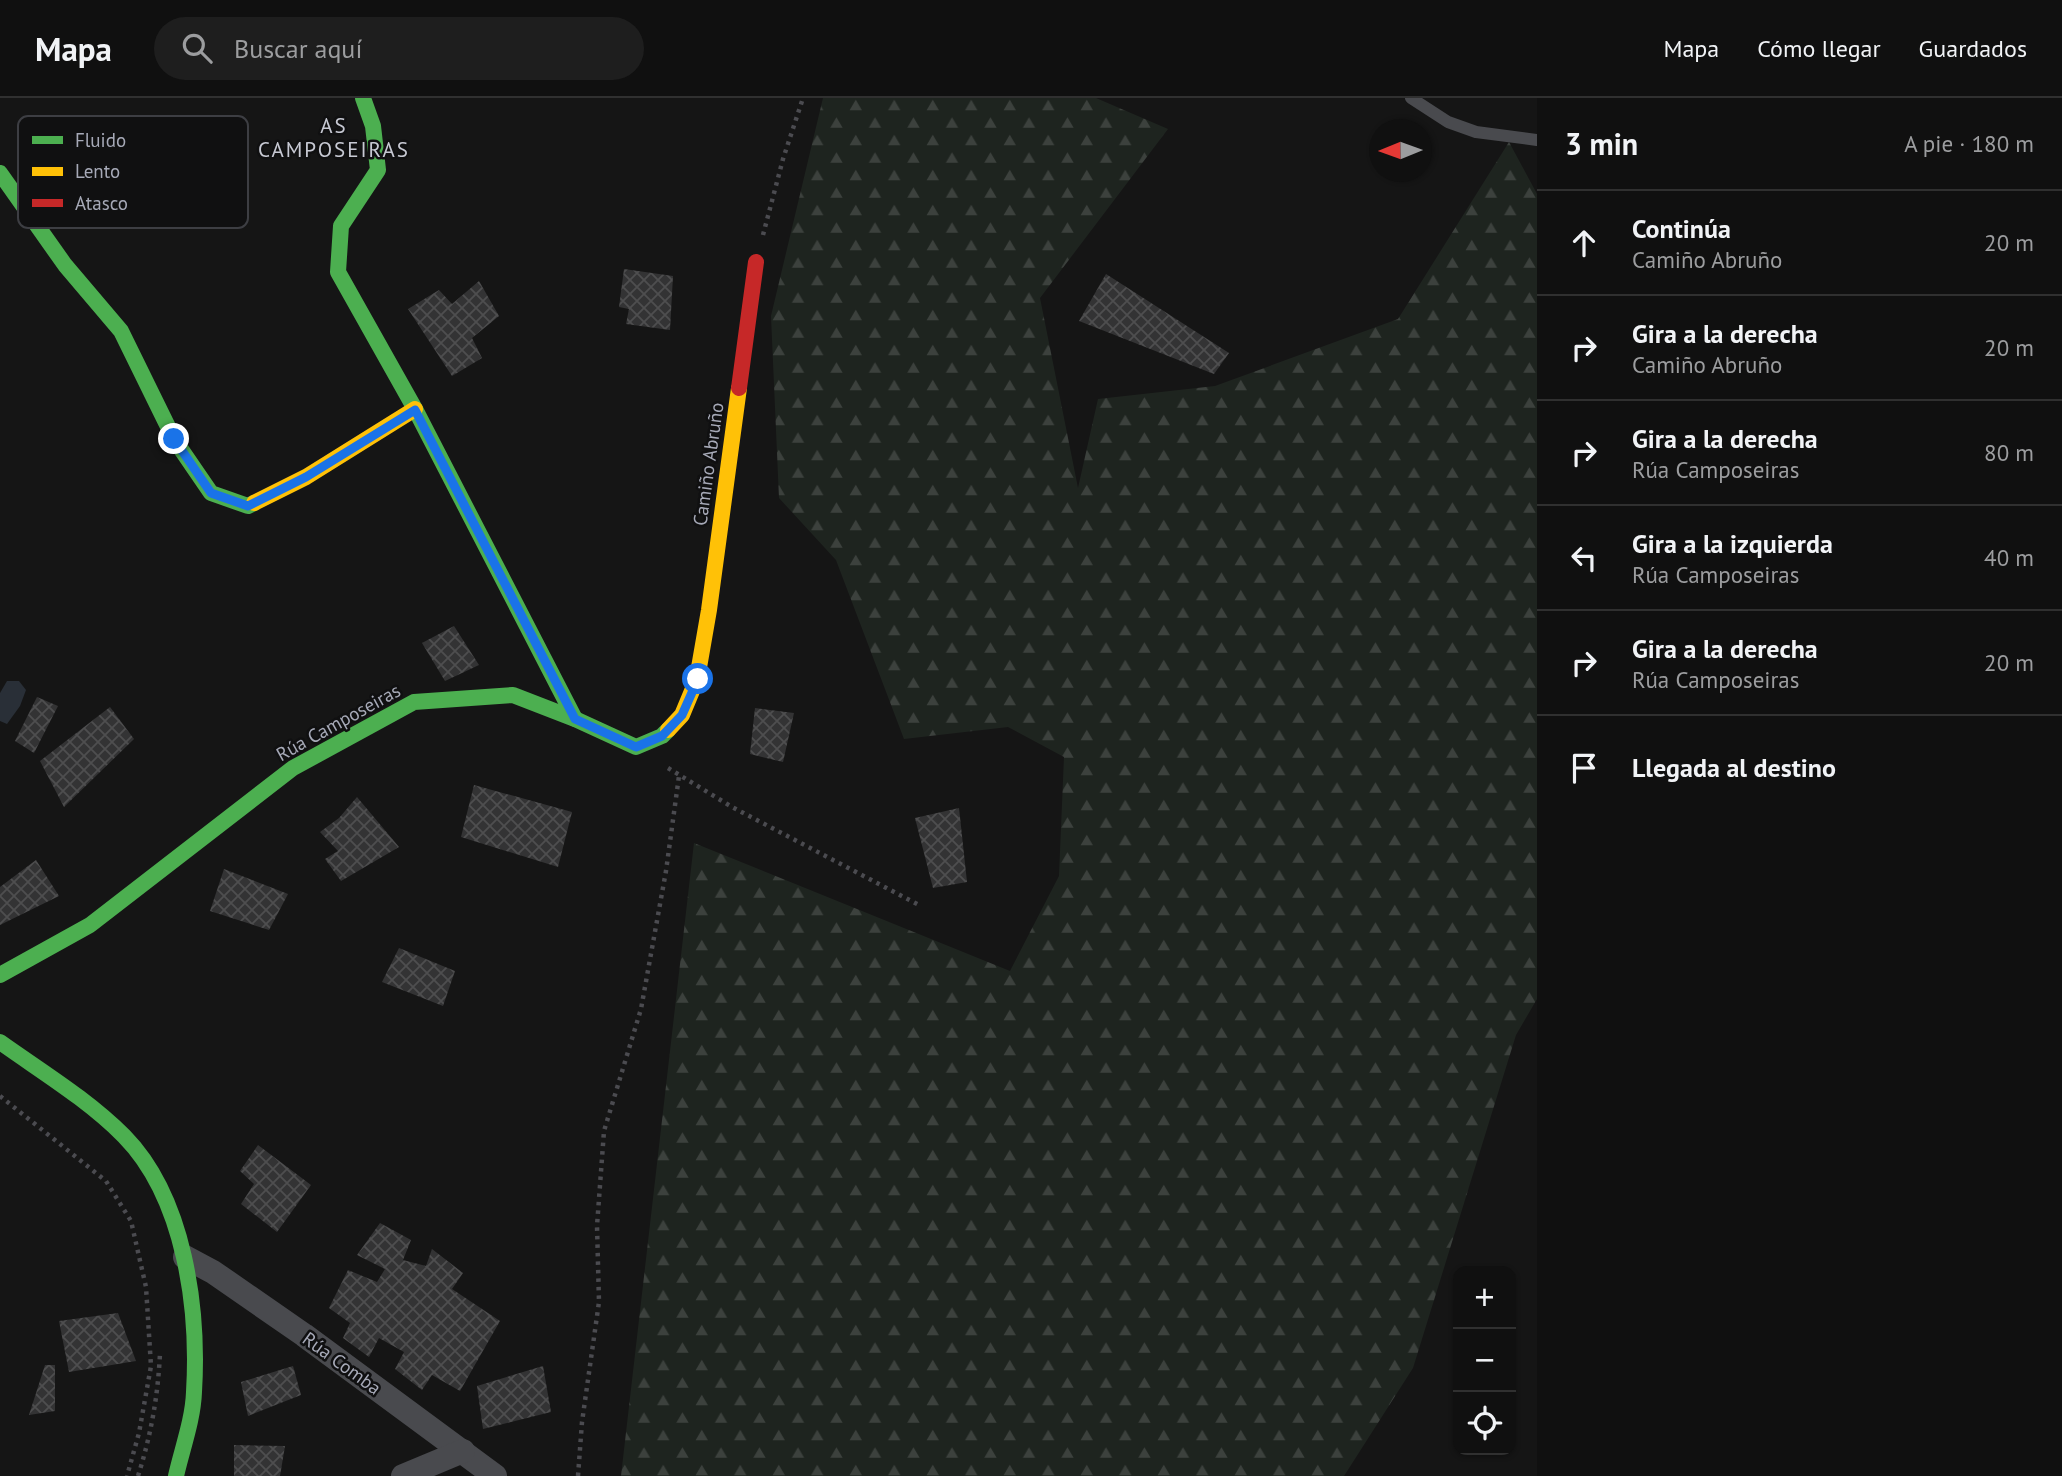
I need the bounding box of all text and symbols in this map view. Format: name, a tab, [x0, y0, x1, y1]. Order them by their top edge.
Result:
search box	[154, 17, 644, 80]
text: Mapa	[35, 27, 112, 70]
icon: search	[178, 29, 216, 67]
text: Buscar aquí	[234, 32, 362, 65]
text: Mapa	[1663, 33, 1719, 64]
text: Cómo llegar	[1757, 33, 1881, 64]
text: Guardados	[1919, 33, 2027, 64]
district label: AS CAMPOSEIRAS	[258, 112, 410, 163]
legend	[18, 116, 248, 228]
north arrow	[1369, 119, 1432, 182]
text: 3 min	[1565, 124, 1638, 163]
text: Fluido	[75, 128, 126, 152]
text: A pie · 180 m	[1904, 129, 2034, 158]
text: Lento	[75, 159, 120, 183]
text: Atasco	[75, 191, 128, 215]
text: Continúa	[1632, 212, 1731, 245]
icon: ahead	[1565, 224, 1603, 262]
text: 20 m	[1984, 228, 2034, 257]
text: Camiño Abruño	[1632, 245, 1782, 274]
text: Gira a la derecha	[1632, 317, 1818, 350]
icon: right	[1565, 329, 1603, 367]
text: 20 m	[1984, 333, 2034, 362]
text: Camiño Abruño	[1632, 350, 1782, 379]
street label: Camiño Abruño	[687, 401, 729, 527]
text: Gira a la derecha	[1632, 422, 1818, 455]
route end	[158, 423, 189, 454]
icon: right	[1565, 434, 1603, 472]
text: 80 m	[1984, 438, 2034, 467]
text: Rúa Camposeiras	[1632, 455, 1799, 484]
text: Gira a la izquierda	[1632, 527, 1833, 560]
icon: left	[1565, 539, 1603, 577]
text: 40 m	[1984, 543, 2034, 572]
text: Rúa Camposeiras	[1632, 560, 1799, 589]
text: Gira a la derecha	[1632, 632, 1818, 665]
icon: right	[1565, 644, 1603, 682]
text: 20 m	[1984, 648, 2034, 677]
route start	[682, 663, 713, 694]
text: Rúa Camposeiras	[1632, 665, 1799, 694]
street label: Rúa Camposeiras	[272, 678, 404, 766]
icon: arrive	[1565, 749, 1603, 787]
text: Llegada al destino	[1632, 751, 1836, 784]
map controls	[1453, 1266, 1516, 1455]
button: +	[1453, 1266, 1516, 1329]
street label: Rúa Comba	[298, 1326, 386, 1400]
button: −	[1453, 1329, 1516, 1392]
button: locate	[1453, 1392, 1516, 1455]

